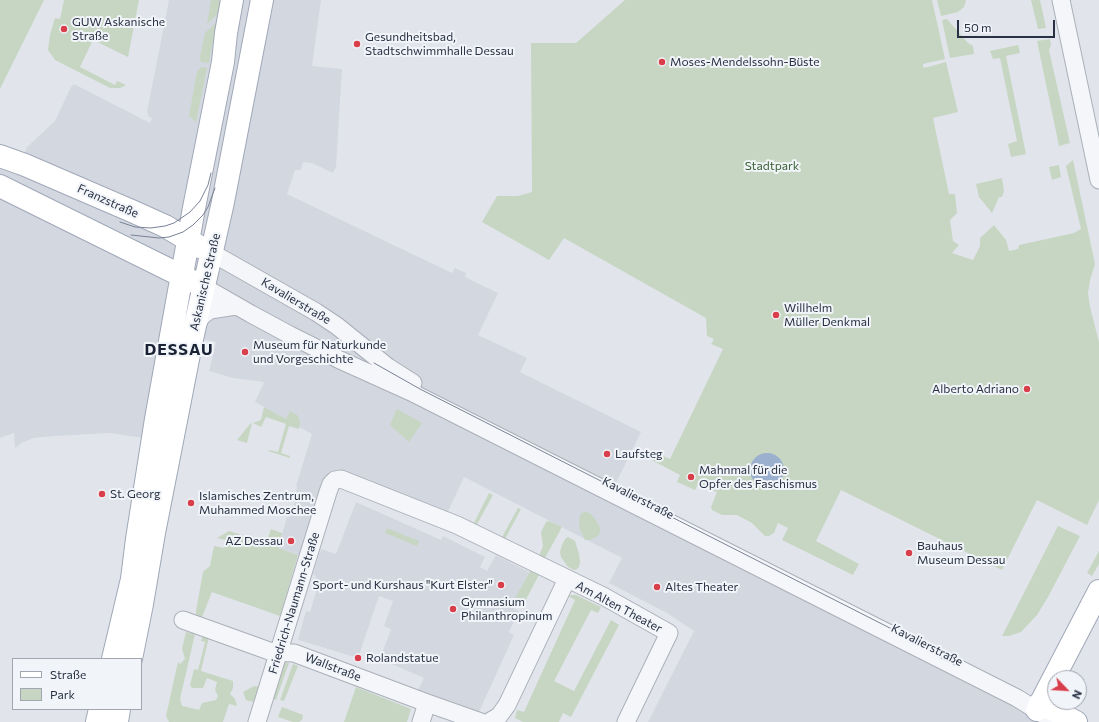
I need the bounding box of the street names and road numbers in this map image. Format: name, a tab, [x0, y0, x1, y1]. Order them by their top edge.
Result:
street label: Franzstraße	[75, 181, 141, 221]
street label: Askanische Straße	[187, 232, 223, 332]
street label: Kavalierstraße	[259, 275, 333, 327]
street label: Kavalierstraße	[600, 474, 676, 522]
street label: Friedrich-Naumann-Straße	[266, 530, 322, 676]
street label: Am Alten Theater	[573, 578, 665, 636]
street label: Kavalierstraße	[889, 621, 965, 669]
street label: Wallstraße	[303, 650, 363, 684]

